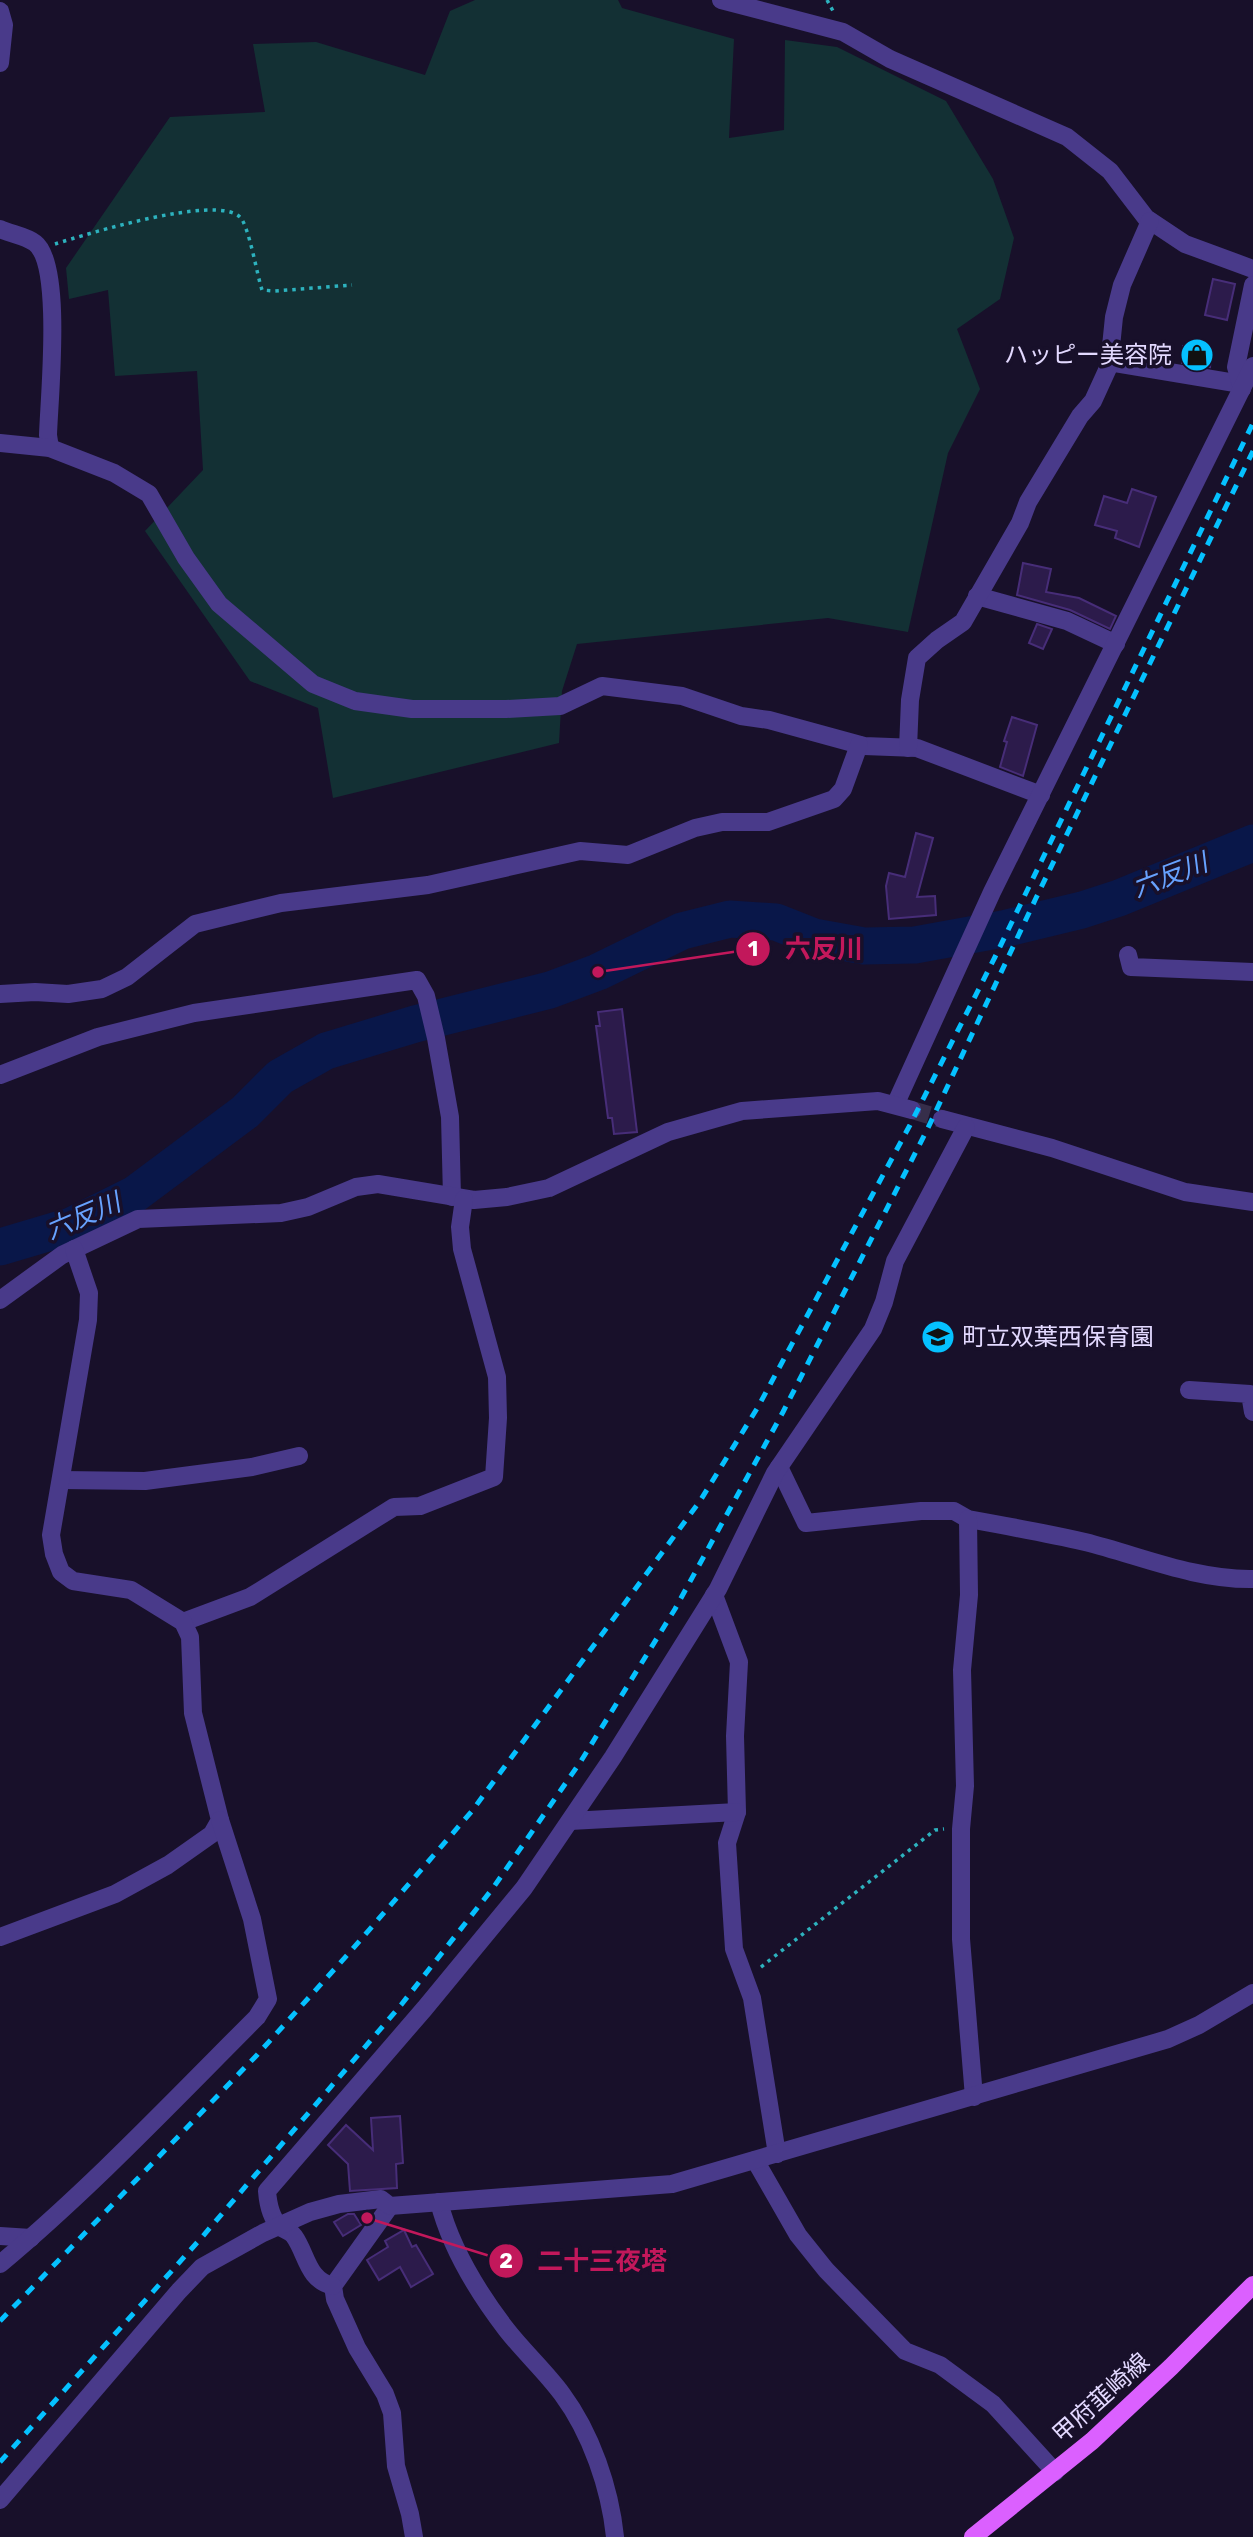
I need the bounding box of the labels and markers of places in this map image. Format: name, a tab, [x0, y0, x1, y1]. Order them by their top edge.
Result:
shop icon: ハッピー美容院	[1178, 336, 1216, 374]
place label: ハッピー美容院	[1004, 341, 1172, 369]
callout: 六反川	[736, 925, 877, 972]
school or university icon: 町立双葉西保育園	[919, 1318, 957, 1356]
place label: 町立双葉西保育園	[962, 1323, 1154, 1351]
callout: 二十三夜塔	[488, 2237, 681, 2284]

